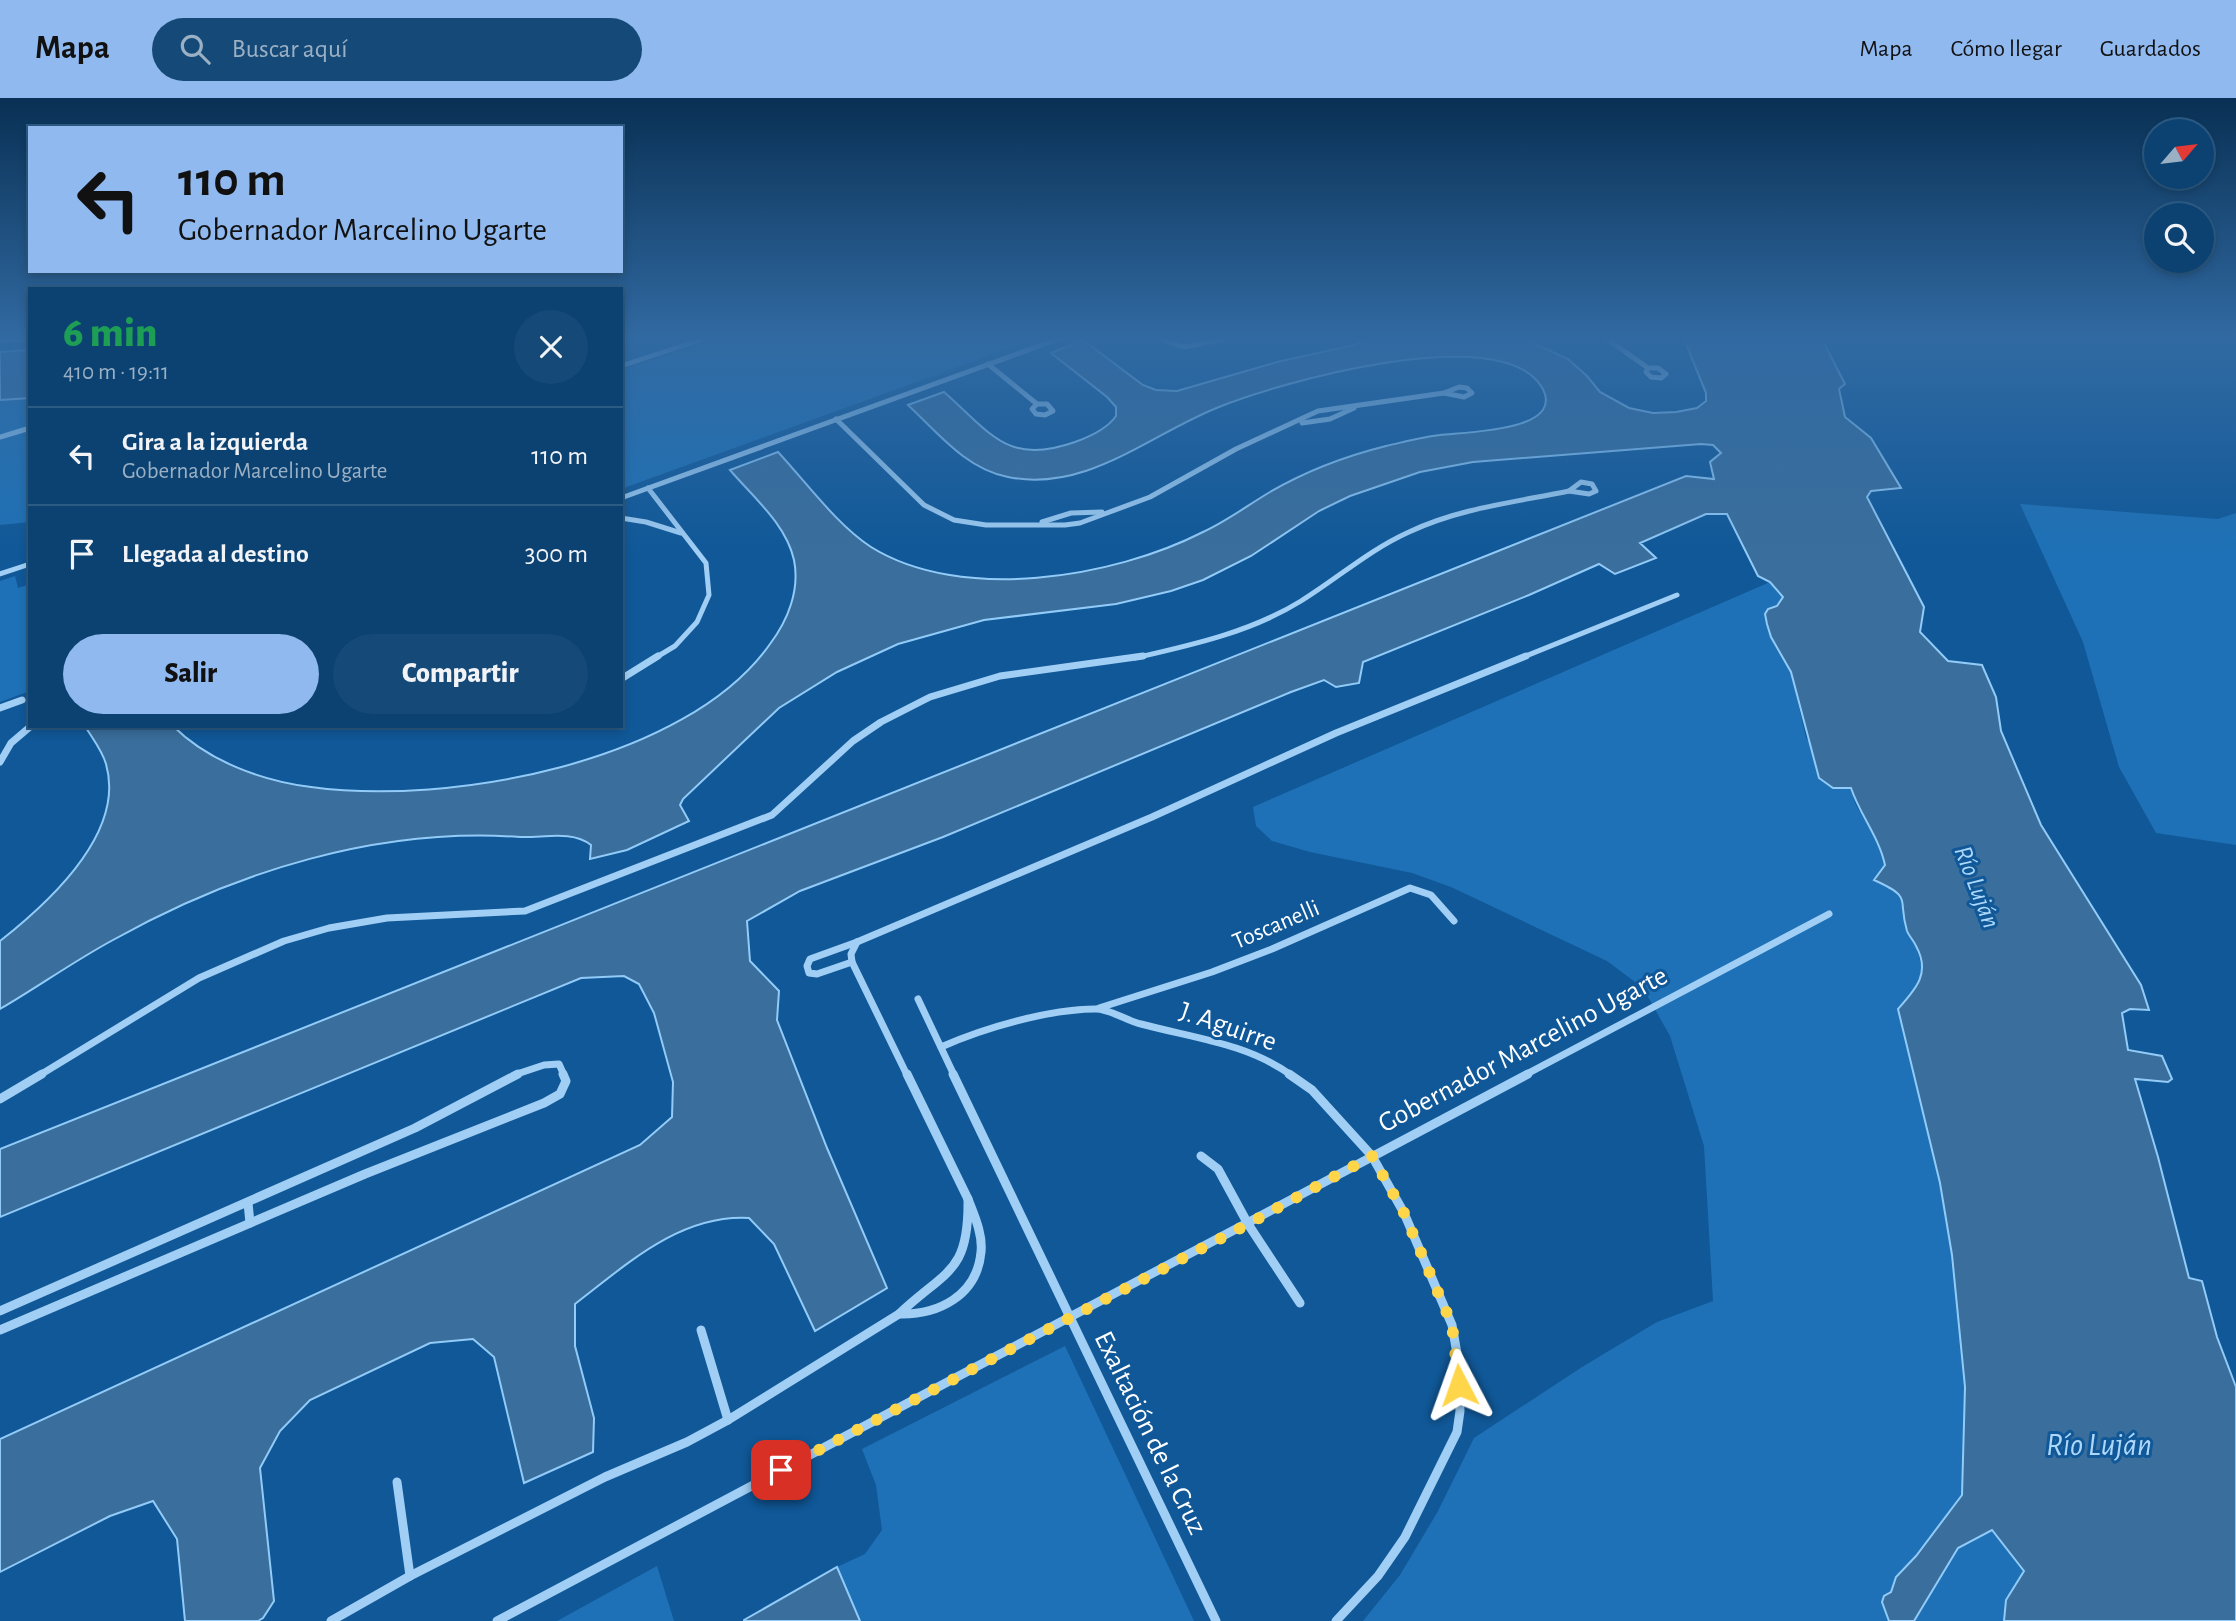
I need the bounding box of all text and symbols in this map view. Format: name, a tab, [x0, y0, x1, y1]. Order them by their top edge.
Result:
search box	[152, 18, 642, 81]
icon: search	[176, 30, 214, 68]
text: Mapa	[35, 32, 110, 65]
text: Buscar aquí	[232, 36, 348, 62]
text: Mapa	[1859, 37, 1913, 61]
text: Cómo llegar	[1951, 37, 2062, 61]
text: Guardados	[2100, 37, 2201, 61]
north arrow	[2144, 119, 2214, 189]
map controls	[2144, 119, 2214, 273]
icon: left	[63, 154, 154, 245]
text: 110 m	[178, 156, 286, 205]
button: search	[2144, 203, 2214, 273]
text: Gobernador Marcelino Ugarte	[178, 214, 547, 246]
button: close	[514, 310, 588, 384]
text: 6 min	[63, 312, 158, 354]
text: 410 m · 19:11	[63, 361, 169, 384]
text: Gira a la izquierda	[122, 429, 308, 455]
icon: left	[63, 437, 101, 475]
text: 110 m	[531, 443, 588, 469]
text: Gobernador Marcelino Ugarte	[122, 460, 387, 483]
icon: arrive	[63, 535, 101, 573]
text: Llegada al destino	[122, 541, 309, 567]
text: 300 m	[525, 541, 588, 567]
button: Salir	[63, 634, 319, 714]
button: Compartir	[333, 634, 588, 714]
water label: Río Luján	[1949, 842, 2005, 932]
street label: Toscanelli	[1229, 896, 1323, 954]
street label: Gobernador Marcelino Ugarte	[1374, 962, 1672, 1138]
street label: J. Aguirre	[1176, 997, 1280, 1057]
street label: Exaltación de la Cruz	[1089, 1327, 1211, 1539]
position arrow	[1422, 1348, 1496, 1422]
water label: Río Luján	[2046, 1429, 2152, 1461]
pin	[751, 1440, 811, 1500]
icon: arrive	[762, 1451, 800, 1489]

